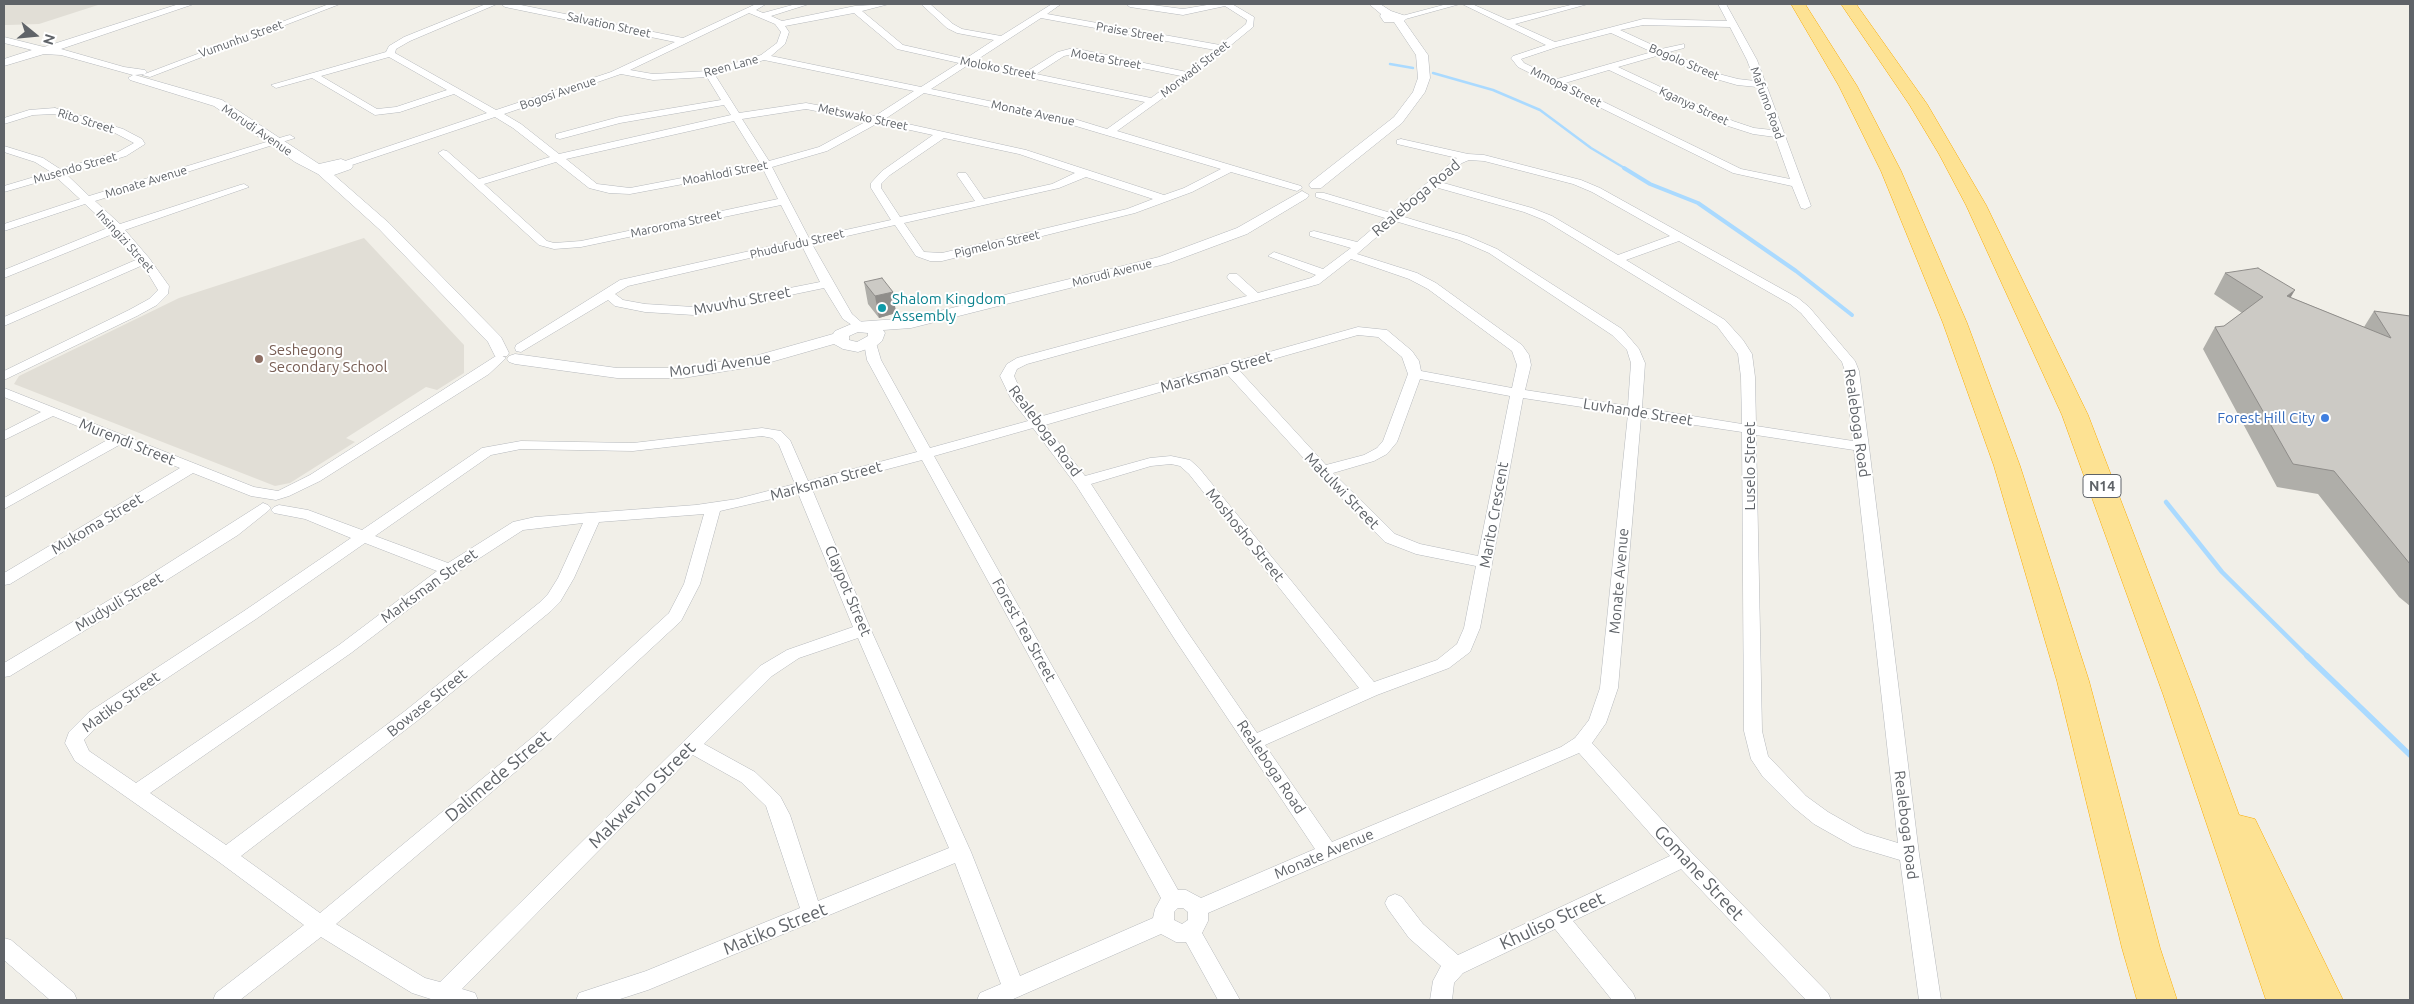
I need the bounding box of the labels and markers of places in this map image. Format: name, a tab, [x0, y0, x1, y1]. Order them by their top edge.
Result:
place label: Shalom Kingdom Assembly	[892, 290, 1006, 325]
marker: Shalom Kingdom Assembly	[876, 302, 888, 314]
place label: Seshegong Secondary School	[269, 341, 387, 376]
marker: Seshegong Secondary School	[253, 353, 265, 365]
place label: Forest Hill City	[2217, 409, 2315, 427]
marker: Forest Hill City	[2319, 412, 2331, 424]

